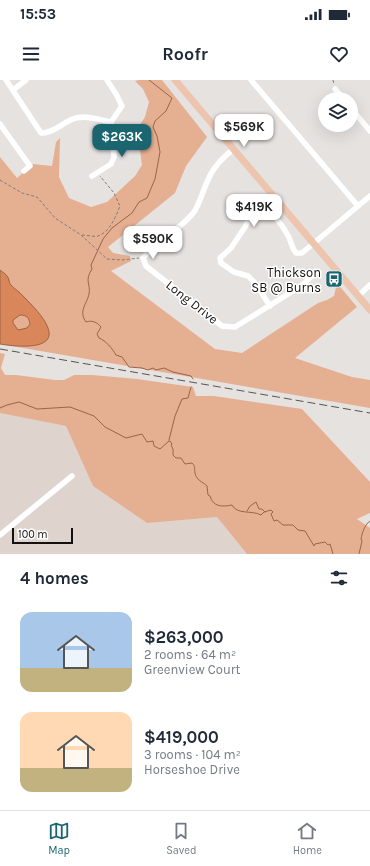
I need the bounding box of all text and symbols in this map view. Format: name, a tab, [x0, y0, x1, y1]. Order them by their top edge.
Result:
text: 15:53	[20, 5, 56, 23]
icon: menu	[20, 43, 42, 65]
text: Roofr	[162, 43, 208, 65]
icon: heart	[328, 43, 350, 65]
map controls	[318, 92, 358, 132]
button: layers	[318, 92, 358, 132]
pin: $569K	[216, 114, 272, 148]
text: $569K	[224, 119, 264, 134]
pin: $263K	[94, 124, 150, 158]
text: $263K	[101, 129, 143, 144]
pin: $419K	[226, 194, 282, 228]
text: $419K	[235, 199, 273, 214]
pin: $590K	[125, 226, 181, 260]
text: $590K	[132, 231, 174, 246]
place label: Thickson SB @ Burns	[251, 265, 321, 295]
bus stop icon: Thickson SB @ Burns	[324, 269, 344, 289]
street label: Long Drive	[163, 277, 221, 327]
scale bar	[12, 526, 73, 545]
text: 100 m	[18, 528, 48, 541]
icon: filters	[328, 567, 350, 589]
text: 4 homes	[20, 568, 89, 588]
text: $263,000	[144, 627, 223, 647]
icon: home	[52, 628, 100, 676]
text: 2 rooms · 64 m²	[144, 647, 236, 662]
text: Greenview Court	[144, 662, 240, 677]
text: $419,000	[144, 727, 219, 747]
icon: home	[52, 728, 100, 776]
text: 3 rooms · 104 m²	[144, 747, 241, 762]
text: Horseshoe Drive	[144, 762, 240, 777]
tab: Map	[48, 820, 70, 857]
tab: Saved	[166, 820, 197, 857]
tab: Home	[293, 820, 322, 857]

